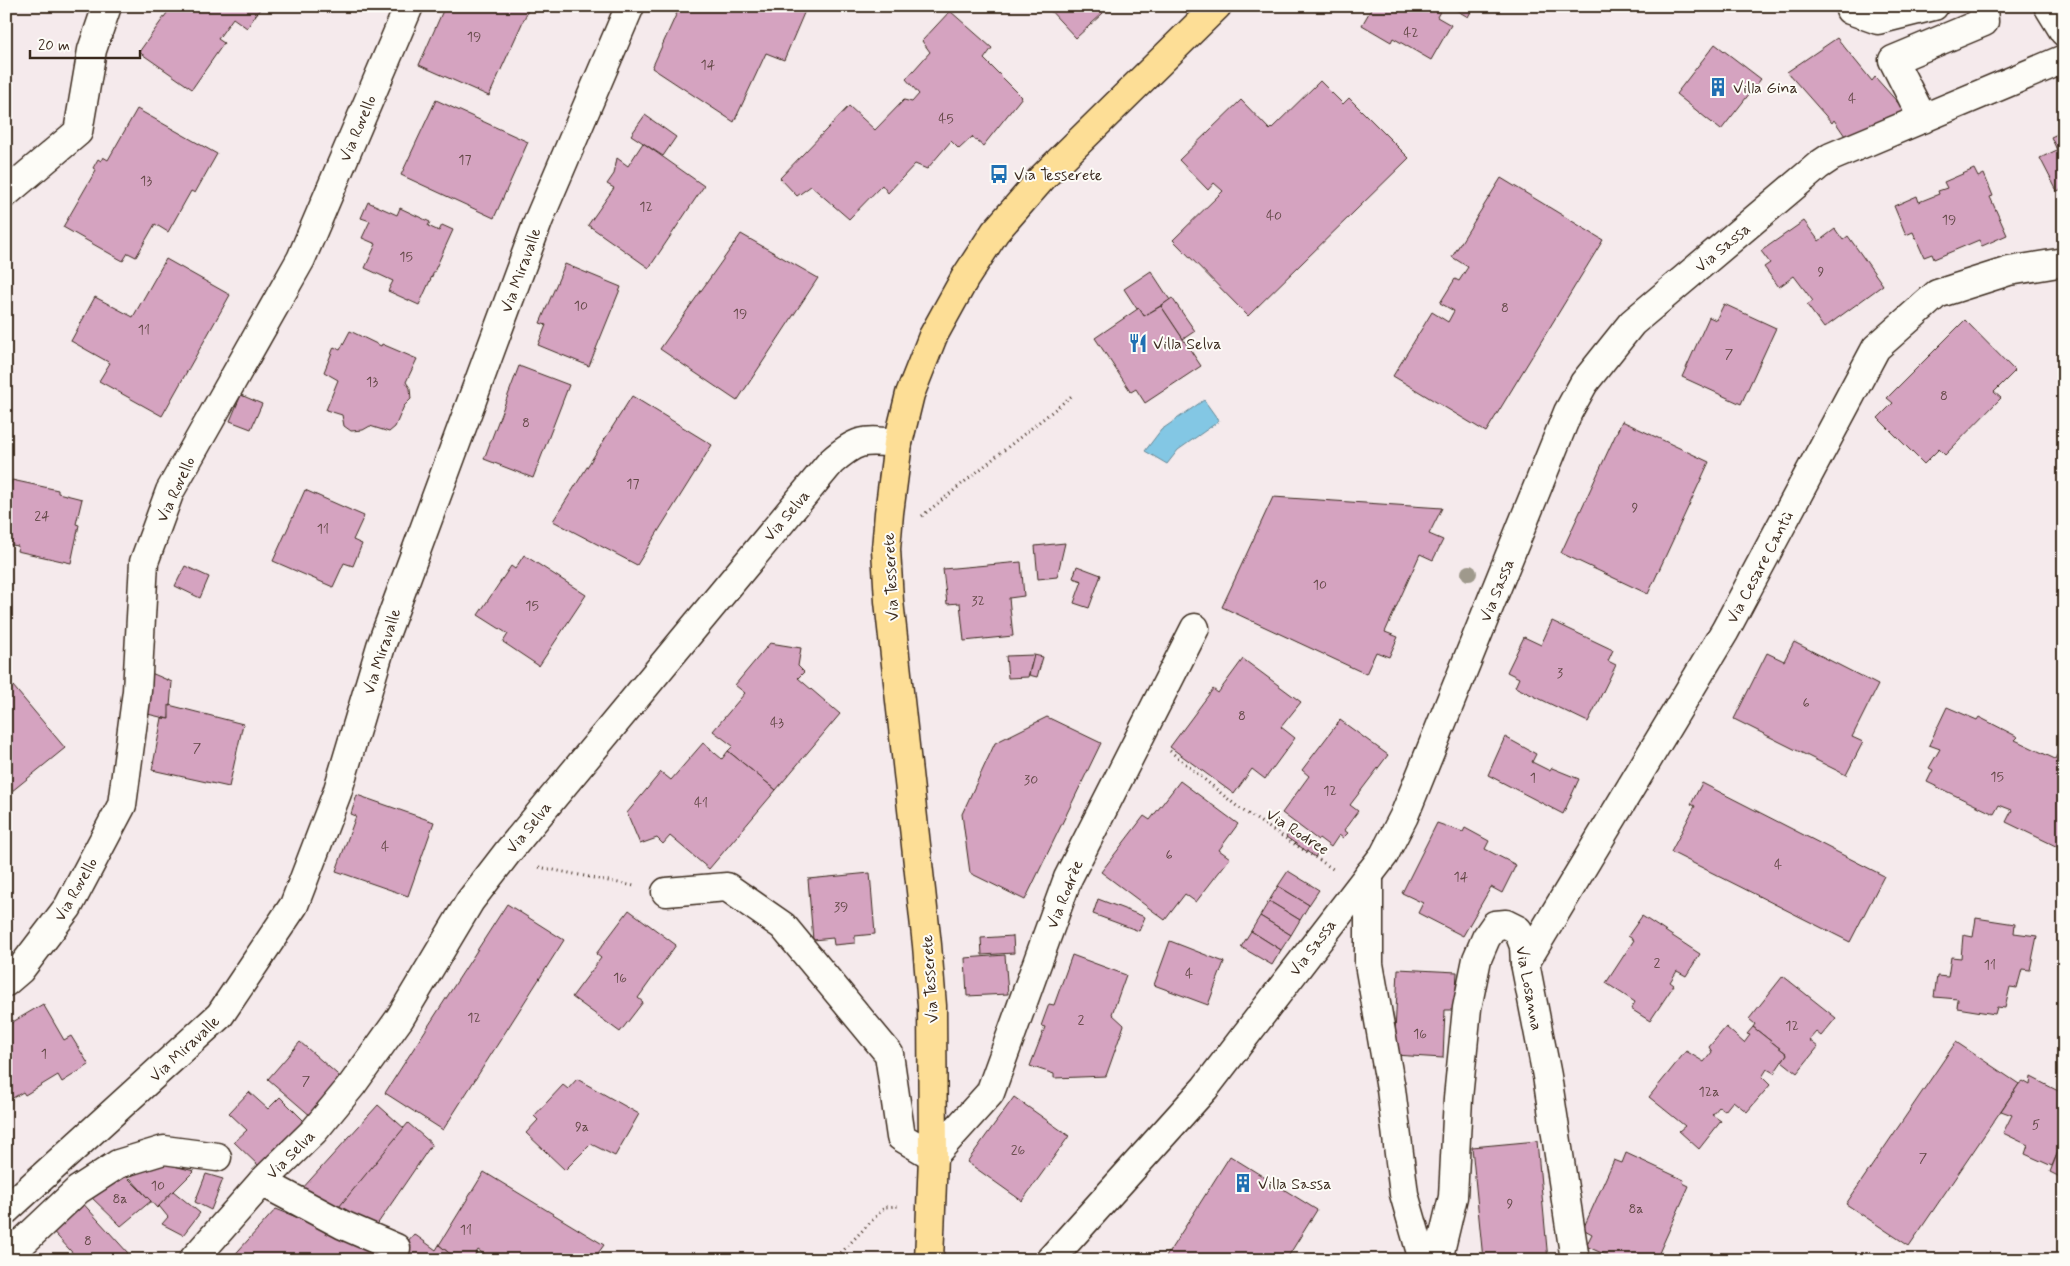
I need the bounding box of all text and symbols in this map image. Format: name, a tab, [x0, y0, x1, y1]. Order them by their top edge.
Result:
house number: 42	[1403, 24, 1419, 42]
scale bar	[30, 28, 140, 60]
house number: 19	[467, 28, 481, 46]
text: 20 m	[38, 36, 70, 56]
house number: 14	[701, 56, 716, 74]
building icon: Villa Gina	[1707, 76, 1729, 98]
place label: Villa Gina	[1733, 78, 1798, 99]
house number: 4	[1848, 90, 1856, 108]
street label: Via Rovello	[335, 92, 382, 165]
house number: 45	[938, 110, 954, 128]
house number: 17	[458, 151, 472, 169]
bus stop icon: Via Tesserete	[988, 163, 1010, 185]
place label: Via Tesserete	[1014, 165, 1103, 186]
house number: 13	[140, 172, 152, 190]
house number: 12	[639, 198, 653, 216]
house number: 40	[1266, 207, 1282, 225]
house number: 19	[1942, 211, 1956, 229]
street label: Via Sassa	[1691, 219, 1755, 277]
street label: Via Miravalle	[496, 225, 547, 316]
house number: 15	[399, 248, 413, 266]
house number: 9	[1818, 263, 1825, 281]
house number: 10	[574, 297, 588, 315]
house number: 8	[1501, 299, 1509, 317]
house number: 19	[733, 305, 747, 323]
house number: 11	[138, 321, 150, 339]
restaurant icon: Villa Selva	[1127, 332, 1149, 354]
place label: Villa Selva	[1153, 334, 1221, 355]
house number: 7	[1725, 345, 1734, 363]
house number: 13	[366, 373, 378, 391]
house number: 8	[1940, 387, 1948, 405]
house number: 8	[522, 414, 530, 432]
street label: Via Rovello	[152, 453, 201, 526]
house number: 17	[626, 475, 640, 493]
street label: Via Selva	[759, 486, 815, 546]
house number: 9	[1632, 499, 1639, 517]
house number: 24	[34, 507, 50, 525]
street label: Via Cesare Cantù	[1722, 508, 1799, 627]
house number: 11	[317, 520, 329, 538]
street label: Via Tesserete	[879, 532, 904, 622]
street label: Via Sassa	[1475, 556, 1520, 625]
house number: 10	[1313, 576, 1327, 594]
house number: 32	[971, 592, 985, 610]
house number: 15	[525, 597, 539, 615]
street label: Via Miravalle	[359, 605, 406, 697]
house number: 3	[1557, 664, 1563, 682]
house number: 6	[1802, 694, 1810, 712]
house number: 8	[1238, 707, 1246, 725]
house number: 43	[770, 714, 784, 732]
house number: 7	[193, 739, 202, 757]
house number: 15	[1990, 768, 2004, 786]
house number: 1	[1530, 769, 1536, 787]
house number: 30	[1024, 771, 1038, 789]
house number: 12	[1323, 782, 1337, 800]
house number: 41	[694, 794, 708, 812]
street label: Via Selva	[502, 797, 557, 858]
street label: Via Rodree	[1262, 804, 1333, 860]
house number: 4	[381, 838, 389, 856]
house number: 6	[1165, 846, 1173, 864]
street label: Via Rovello	[50, 854, 103, 925]
house number: 4	[1774, 856, 1782, 874]
street label: Via Rodrèe	[1042, 857, 1089, 932]
house number: 14	[1454, 868, 1469, 886]
house number: 39	[834, 898, 848, 916]
street label: Via Sassa	[1285, 915, 1342, 981]
street label: Via Tesserete	[917, 934, 944, 1024]
street label: Via Losanna	[1510, 944, 1547, 1032]
house number: 2	[1654, 954, 1661, 972]
house number: 11	[1984, 956, 1996, 974]
house number: 4	[1185, 965, 1193, 983]
house number: 16	[613, 969, 627, 987]
house number: 12	[467, 1009, 481, 1027]
street label: Via Miravalle	[145, 1011, 225, 1087]
house number: 2	[1078, 1011, 1085, 1029]
house number: 12	[1785, 1017, 1799, 1035]
house number: 16	[1413, 1025, 1427, 1043]
house number: 1	[41, 1045, 47, 1063]
house number: 7	[302, 1072, 311, 1090]
house number: 12a	[1699, 1083, 1719, 1101]
house number: 5	[2032, 1116, 2040, 1134]
house number: 9a	[575, 1118, 589, 1136]
street label: Via Selva	[262, 1126, 320, 1184]
house number: 26	[1011, 1141, 1026, 1159]
house number: 7	[1919, 1149, 1928, 1167]
building icon: Villa Sassa	[1232, 1172, 1254, 1194]
place label: Villa Sassa	[1258, 1174, 1331, 1195]
house number: 10	[151, 1177, 165, 1195]
house number: 8a	[112, 1190, 128, 1208]
house number: 9	[1507, 1195, 1514, 1213]
house number: 8a	[1628, 1200, 1644, 1218]
house number: 11	[460, 1221, 472, 1239]
house number: 8	[84, 1232, 92, 1250]

